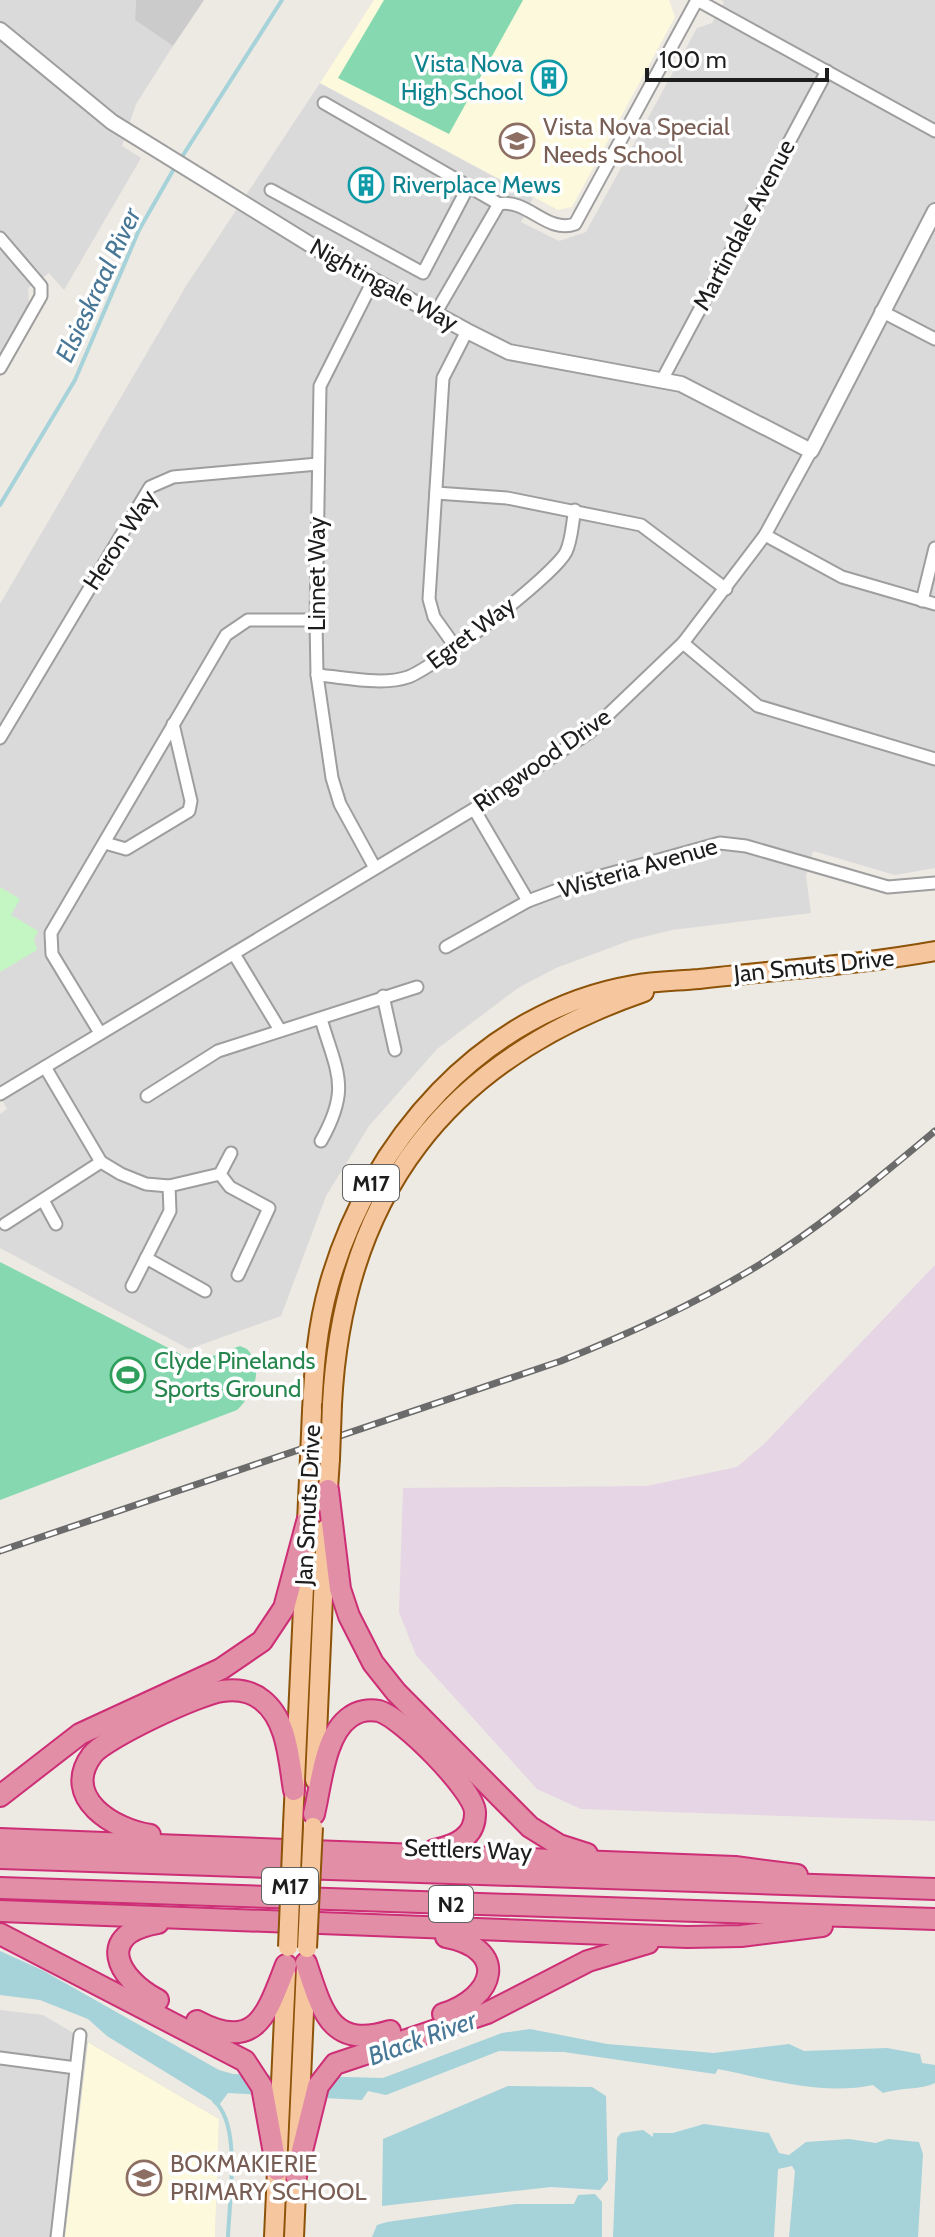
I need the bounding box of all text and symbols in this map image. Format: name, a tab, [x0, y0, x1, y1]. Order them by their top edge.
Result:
scale bar	[647, 32, 827, 82]
text: 100 m	[659, 45, 727, 74]
place label: Vista Nova High School	[401, 49, 523, 106]
building icon: Vista Nova High School	[530, 59, 568, 97]
place label: Vista Nova Special Needs School	[543, 112, 730, 169]
school or university icon: Vista Nova Special Needs School	[498, 122, 536, 160]
street label: Martindale Avenue	[686, 134, 801, 315]
building icon: Riverplace Mews	[347, 166, 385, 204]
place label: Riverplace Mews	[392, 170, 561, 199]
water label: Elsieskraal River	[48, 202, 148, 367]
street label: Nightingale Way	[305, 232, 463, 337]
street label: Heron Way	[77, 484, 163, 595]
street label: Linnet Way	[302, 517, 331, 631]
street label: Egret Way	[421, 590, 520, 675]
street label: Ringwood Drive	[467, 702, 616, 818]
street label: Wisteria Avenue	[555, 831, 720, 904]
street label: Jan Smuts Drive	[731, 943, 896, 988]
road number: M17	[343, 1165, 399, 1201]
place label: Clyde Pinelands Sports Ground	[154, 1346, 315, 1403]
sports icon: Clyde Pinelands Sports Ground	[109, 1356, 147, 1394]
street label: Jan Smuts Drive	[289, 1424, 326, 1587]
street label: Settlers Way	[403, 1833, 533, 1866]
road number: M17	[262, 1868, 318, 1904]
road number: N2	[429, 1886, 473, 1922]
water label: Black River	[363, 2003, 482, 2072]
place label: BOKMAKIERIE PRIMARY SCHOOL	[170, 2149, 366, 2206]
school or university icon: BOKMAKIERIE PRIMARY SCHOOL	[125, 2159, 163, 2197]

